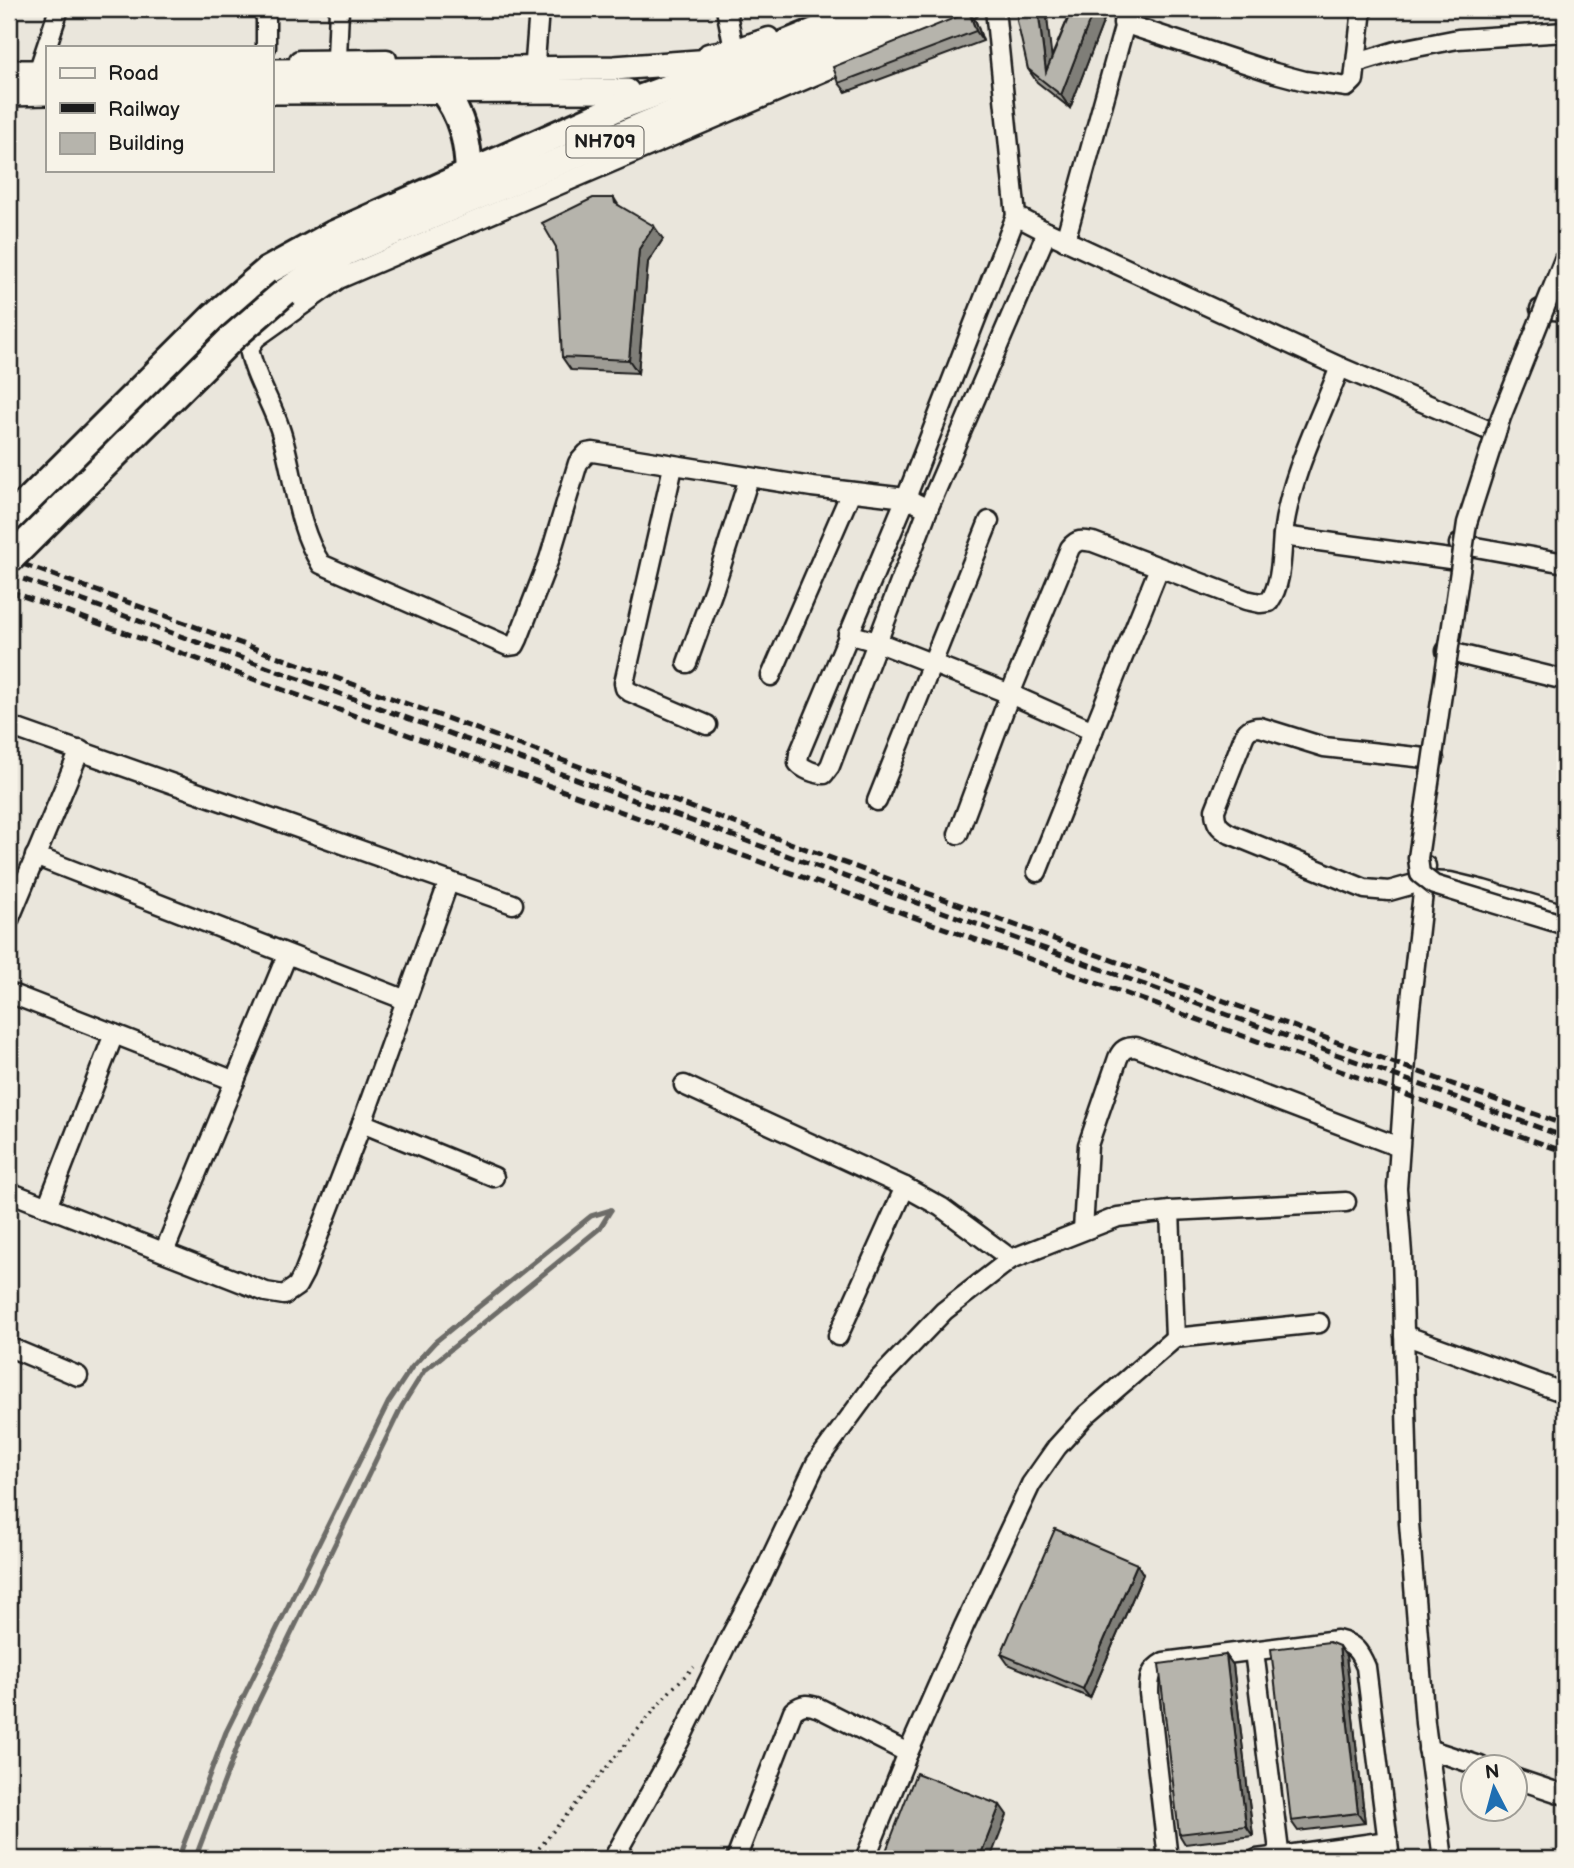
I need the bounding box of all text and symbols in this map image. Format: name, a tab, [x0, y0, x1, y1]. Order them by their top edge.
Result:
legend	[46, 46, 273, 172]
text: Road	[108, 61, 159, 86]
text: Railway	[108, 97, 180, 122]
road number: NH709	[566, 126, 644, 158]
text: Building	[108, 131, 184, 156]
north arrow	[1458, 1752, 1528, 1822]
text: N	[1484, 1760, 1501, 1785]

